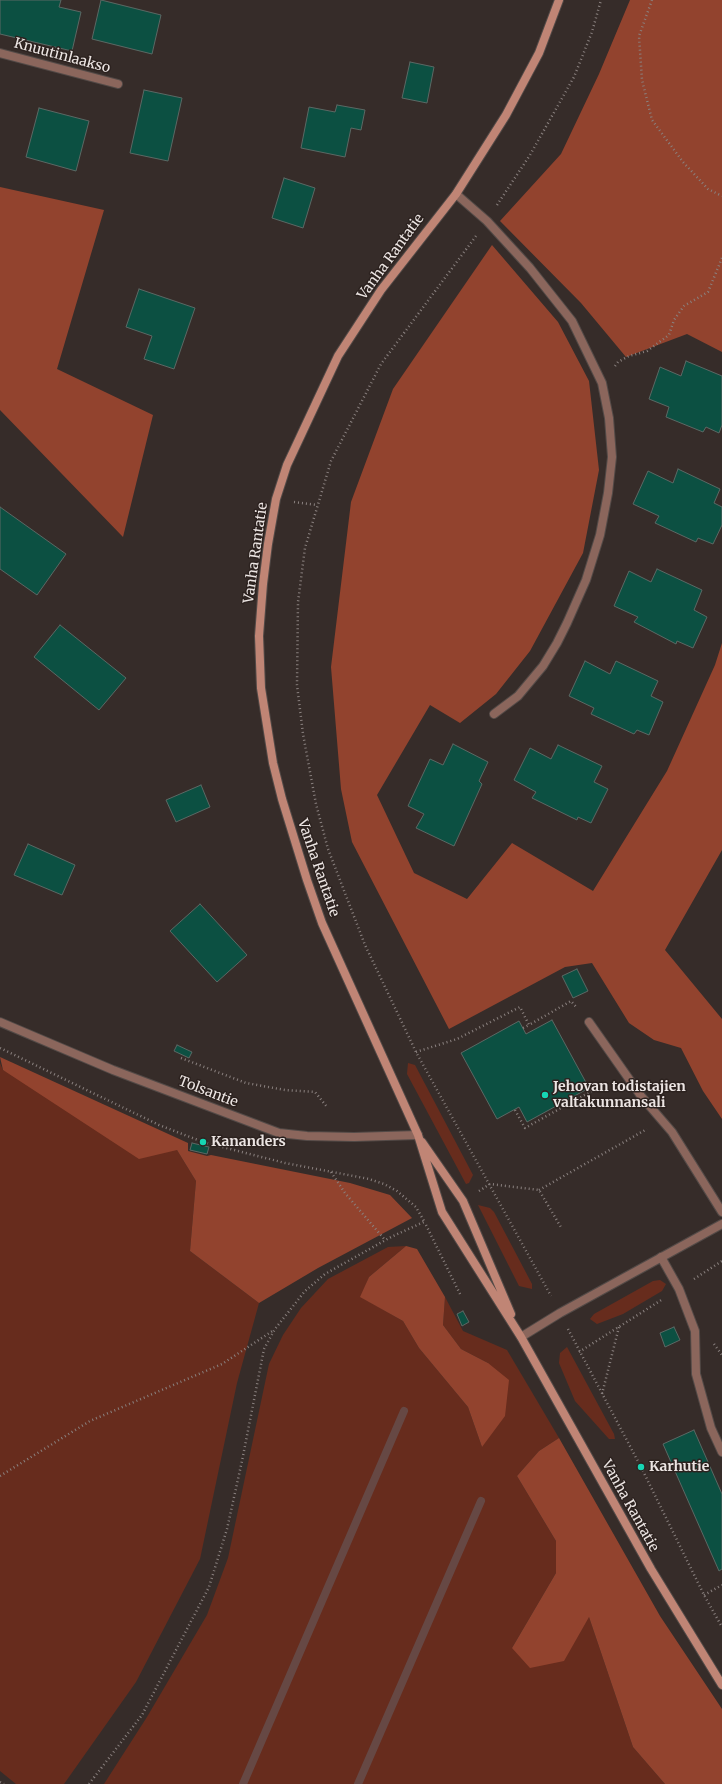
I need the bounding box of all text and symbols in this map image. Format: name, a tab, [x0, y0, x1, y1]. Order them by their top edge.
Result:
street label: Knuutinlaakso	[12, 35, 112, 77]
street label: Vanha Rantatie	[354, 211, 428, 303]
street label: Vanha Rantatie	[241, 501, 271, 605]
street label: Vanha Rantatie	[293, 817, 343, 919]
street label: Tolsantie	[176, 1073, 240, 1111]
place label: Jehovan todistajien valtakunnansali	[553, 1079, 686, 1112]
marker: Jehovan todistajien valtakunnansali	[540, 1090, 550, 1100]
place label: Kananders	[211, 1134, 286, 1150]
marker: Kananders	[198, 1137, 208, 1147]
street label: Vanha Rantatie	[598, 1457, 662, 1555]
place label: Karhutie	[649, 1459, 709, 1475]
marker: Karhutie	[636, 1462, 646, 1472]

